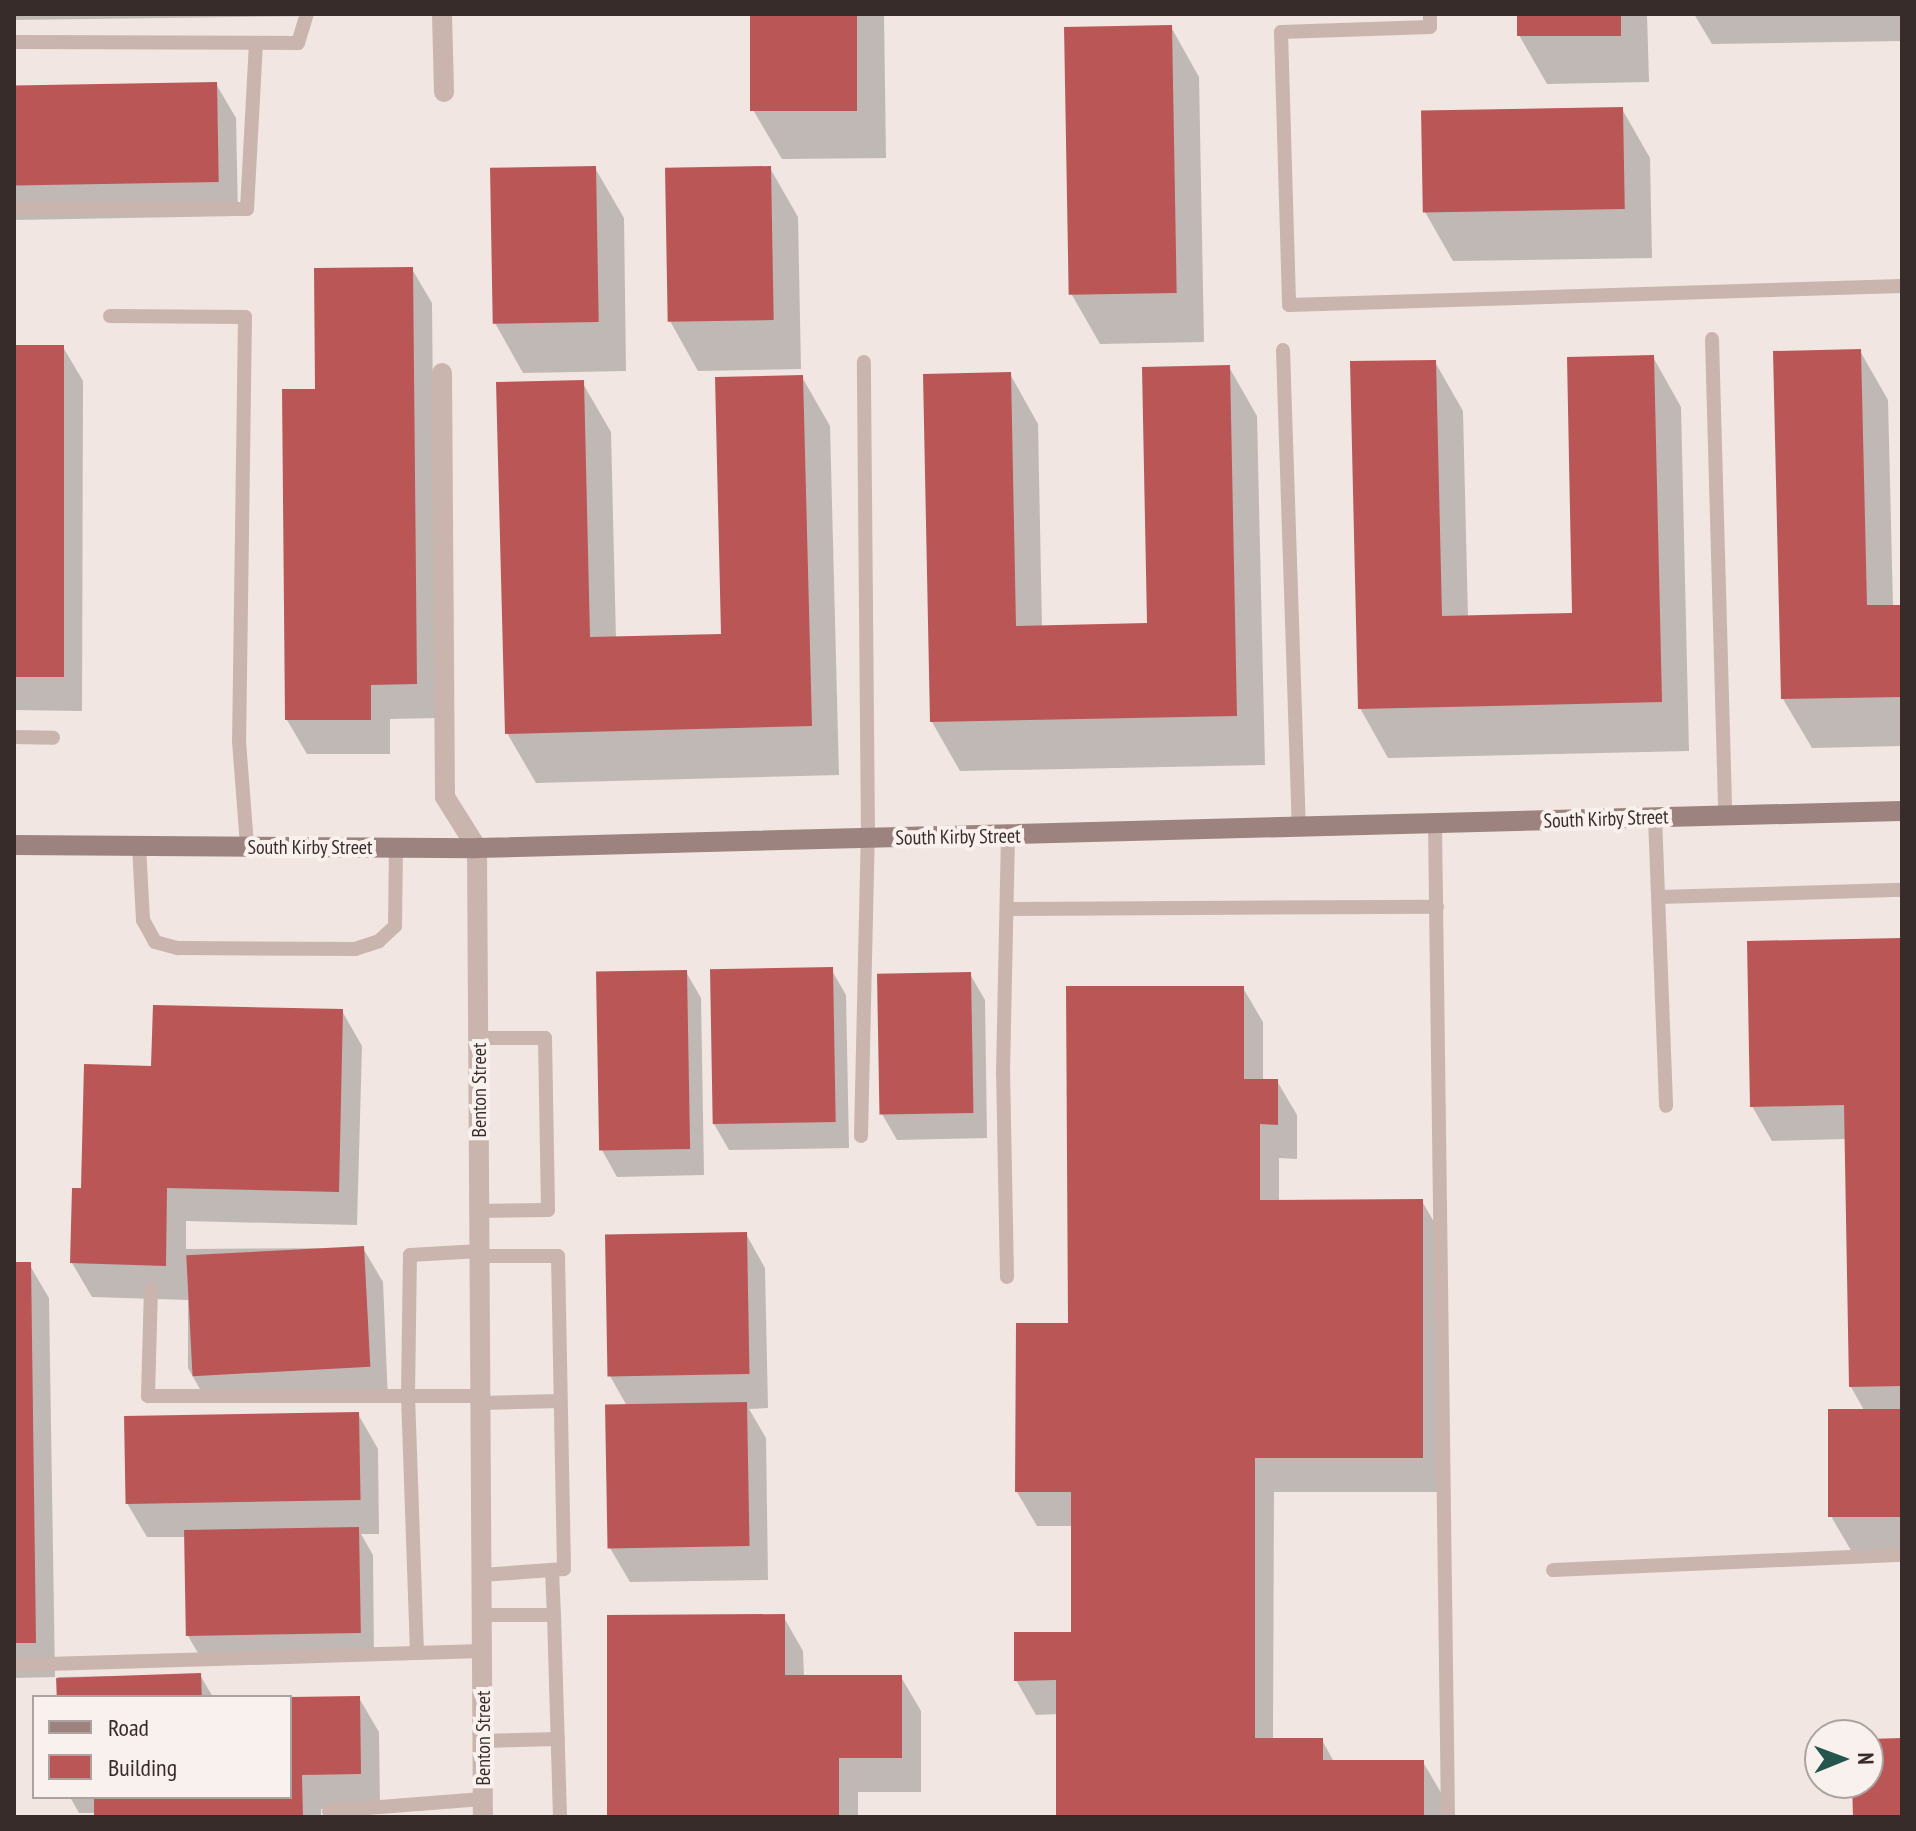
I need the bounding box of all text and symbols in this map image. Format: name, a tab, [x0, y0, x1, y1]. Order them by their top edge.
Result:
street label: South Kirby Street	[1543, 805, 1669, 833]
street label: South Kirby Street	[895, 824, 1021, 850]
street label: South Kirby Street	[247, 835, 373, 859]
street label: Benton Street	[467, 1043, 491, 1137]
street label: Benton Street	[471, 1691, 495, 1785]
legend	[32, 1695, 292, 1799]
text: Road	[108, 1712, 149, 1743]
north arrow	[1804, 1719, 1884, 1799]
text: Building	[108, 1752, 177, 1783]
text: N	[1852, 1752, 1880, 1765]

